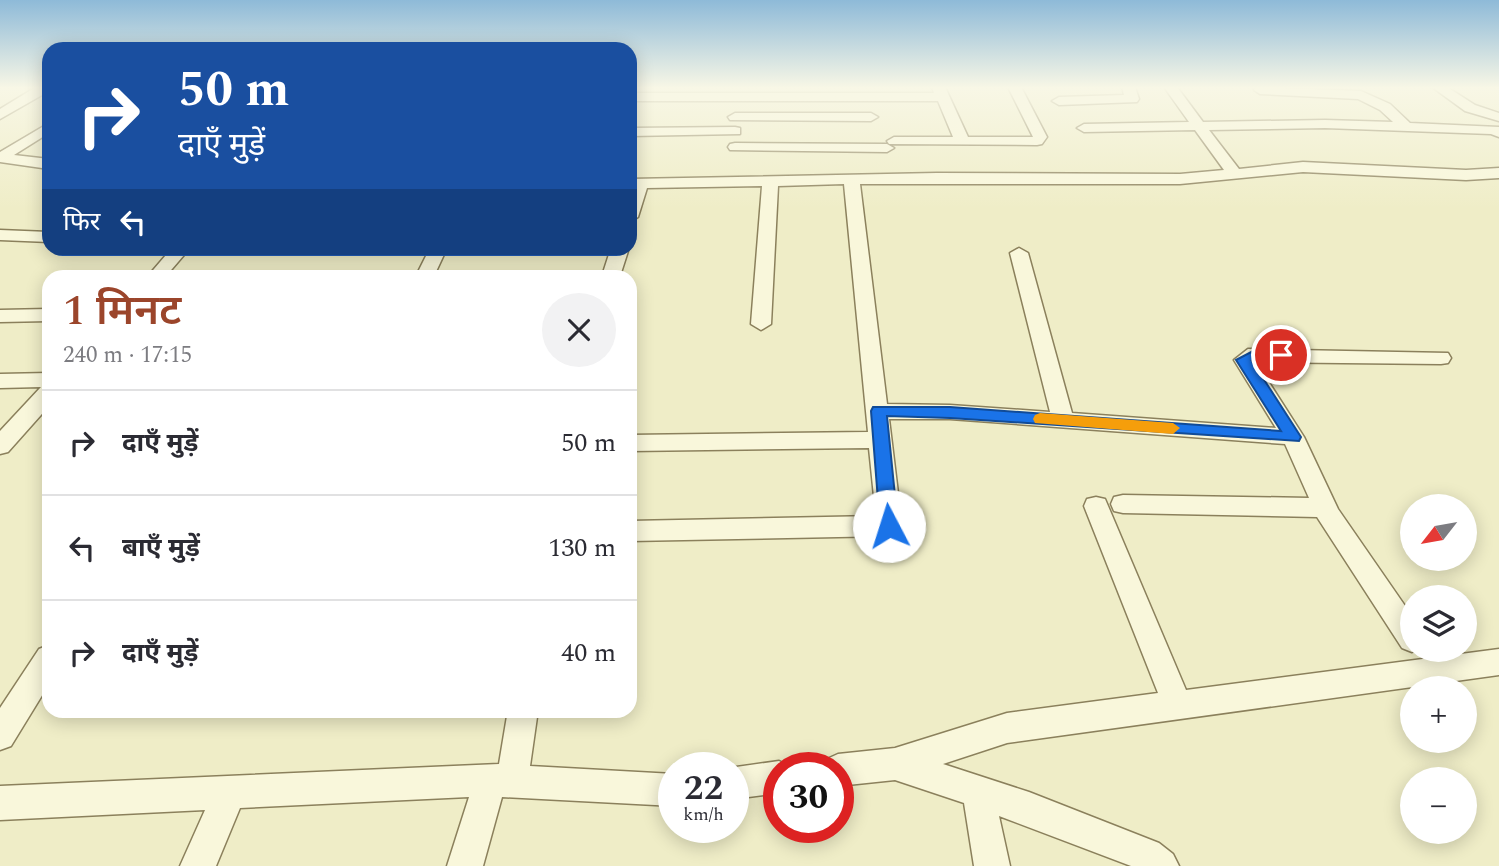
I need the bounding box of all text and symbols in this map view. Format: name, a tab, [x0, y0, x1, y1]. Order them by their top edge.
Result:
text: 50 m	[178, 53, 289, 128]
icon: right	[63, 70, 154, 161]
text: दाएँ मुड़ें	[178, 121, 265, 170]
text: फिर	[63, 202, 100, 242]
icon: left	[114, 203, 152, 241]
text: 1 मिनट	[63, 280, 181, 343]
button: close	[542, 293, 616, 367]
pin	[1251, 325, 1311, 385]
icon: arrive	[1262, 336, 1300, 374]
text: 240 m · 17:15	[63, 338, 192, 373]
text: दाएँ मुड़ें	[122, 423, 198, 463]
text: 50 m	[561, 423, 616, 463]
icon: right	[63, 424, 101, 462]
position arrow	[852, 489, 926, 563]
north arrow	[1400, 494, 1477, 570]
map controls	[1400, 494, 1477, 844]
text: बाएँ मुड़ें	[122, 528, 200, 568]
text: 130 m	[548, 528, 616, 568]
icon: left	[63, 529, 101, 567]
button: layers	[1400, 585, 1477, 662]
text: दाएँ मुड़ें	[122, 633, 198, 673]
text: 40 m	[561, 633, 616, 673]
icon: right	[63, 634, 101, 672]
button: +	[1400, 676, 1477, 753]
speed limit sign: 30	[763, 752, 854, 843]
text: 22	[684, 762, 723, 815]
button: −	[1400, 767, 1477, 844]
text: km/h	[683, 801, 724, 828]

